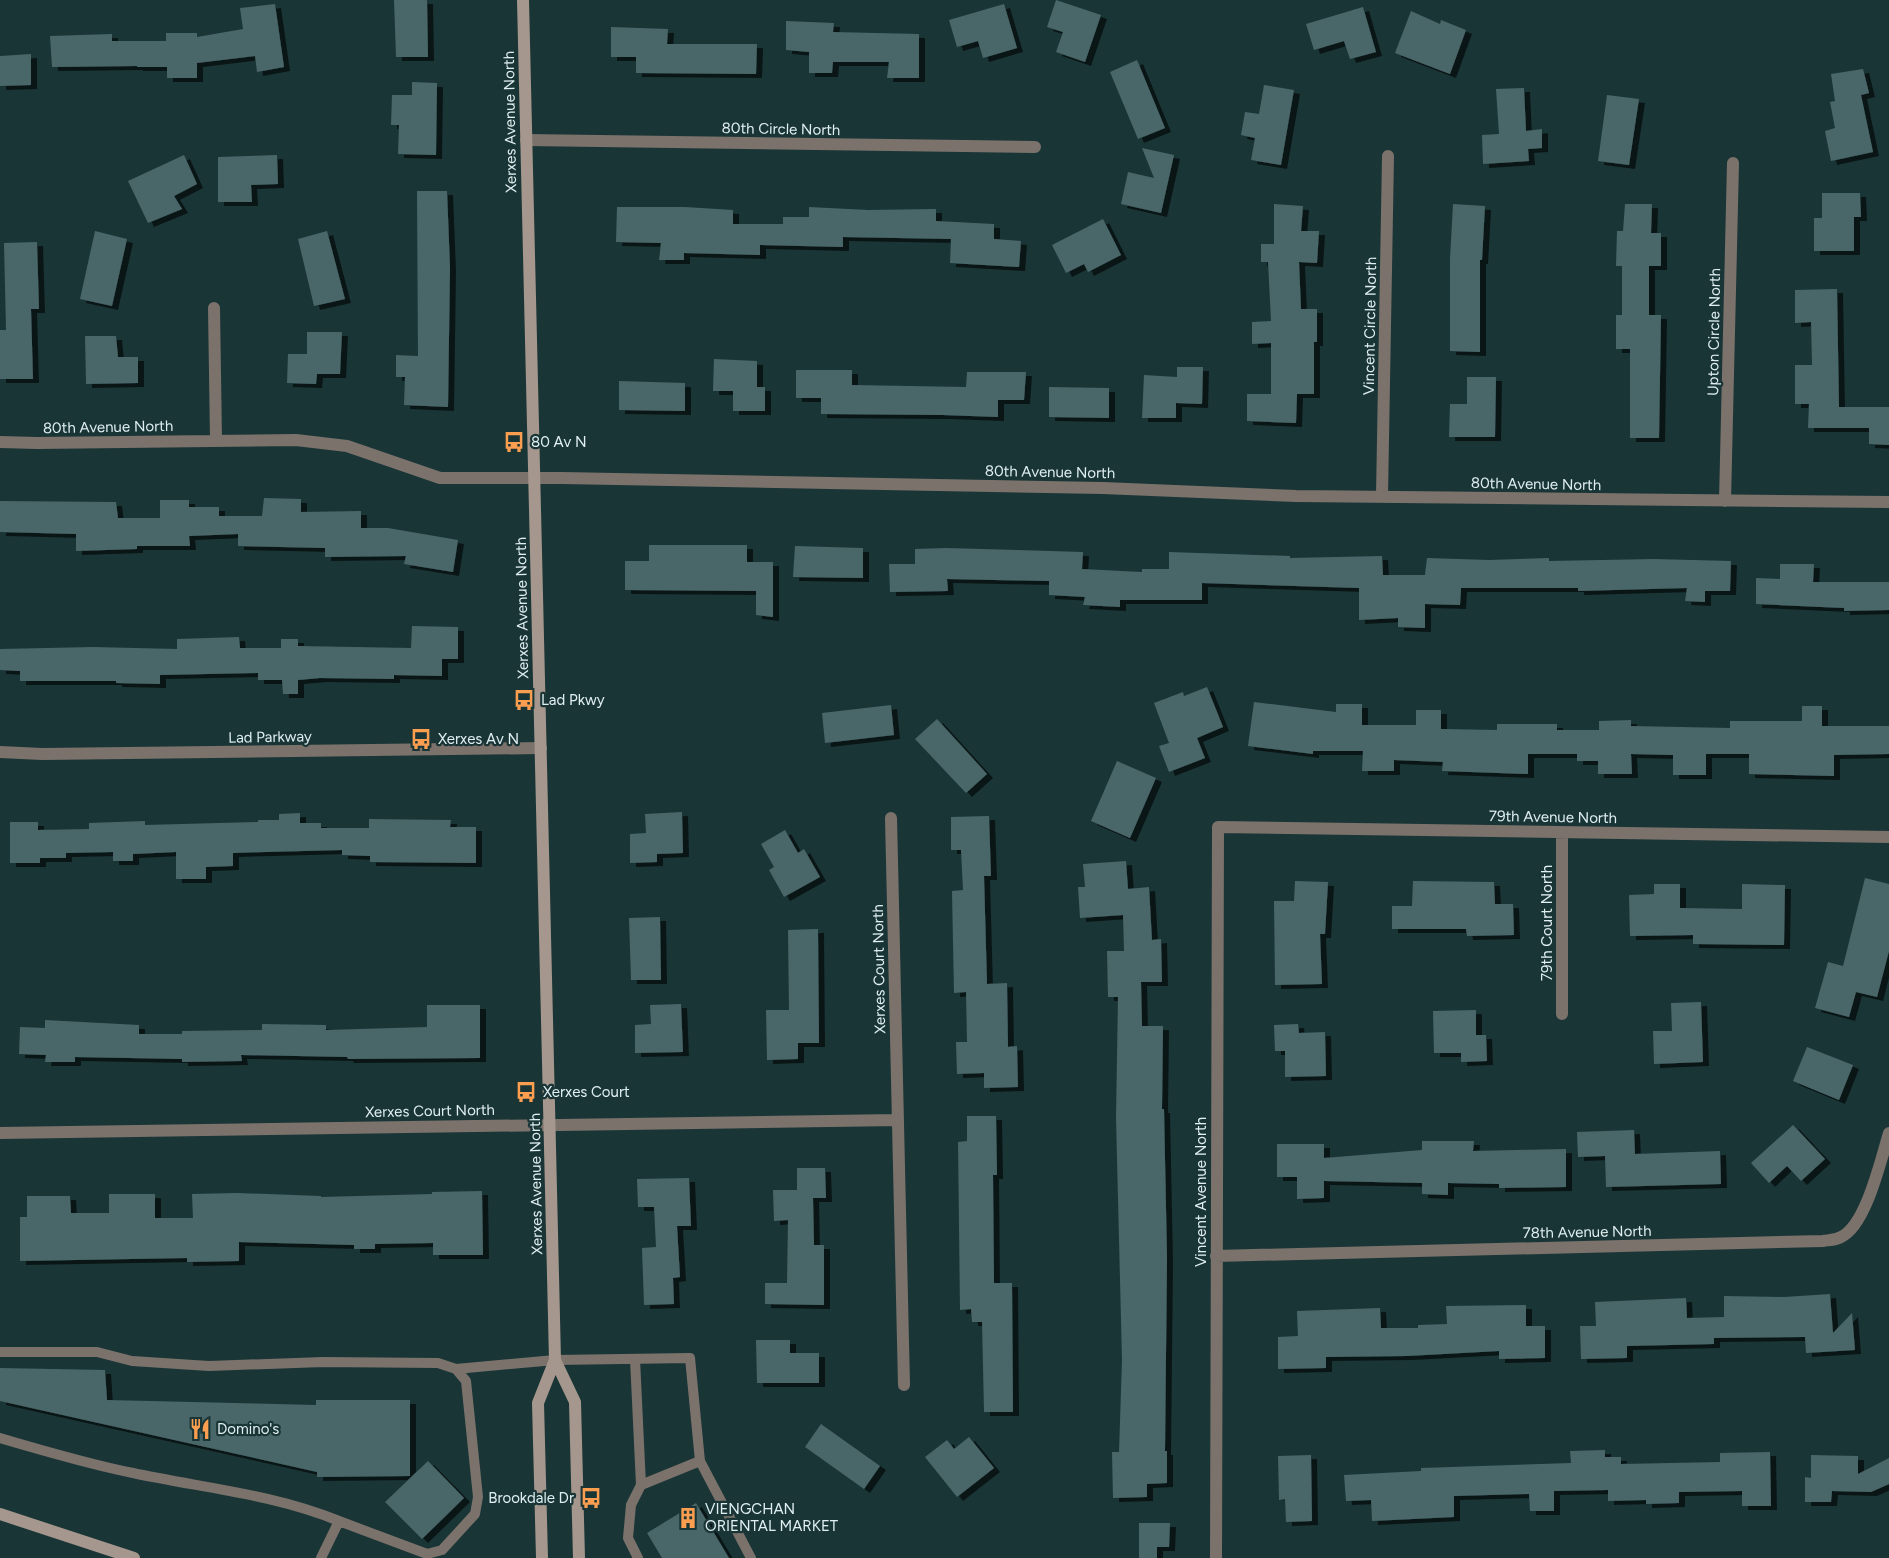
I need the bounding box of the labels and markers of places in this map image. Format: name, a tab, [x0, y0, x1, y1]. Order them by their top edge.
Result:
bus stop icon: 80 Av N	[502, 430, 526, 454]
place label: 80 Av N	[531, 433, 587, 451]
bus stop icon: Lad Pkwy	[512, 688, 536, 712]
place label: Lad Pkwy	[541, 691, 605, 709]
bus stop icon: Xerxes Av N	[409, 727, 433, 751]
place label: Xerxes Av N	[438, 730, 519, 748]
bus stop icon: Xerxes Court	[514, 1080, 538, 1104]
place label: Xerxes Court	[543, 1083, 630, 1101]
restaurant icon: Domino's	[188, 1417, 212, 1441]
place label: Domino's	[217, 1420, 279, 1438]
bus stop icon: Brookdale Dr	[579, 1486, 603, 1510]
place label: Brookdale Dr	[488, 1489, 574, 1507]
place label: VIENGCHAN ORIENTAL MARKET	[705, 1500, 839, 1535]
building icon: VIENGCHAN ORIENTAL MARKET	[676, 1506, 700, 1530]

